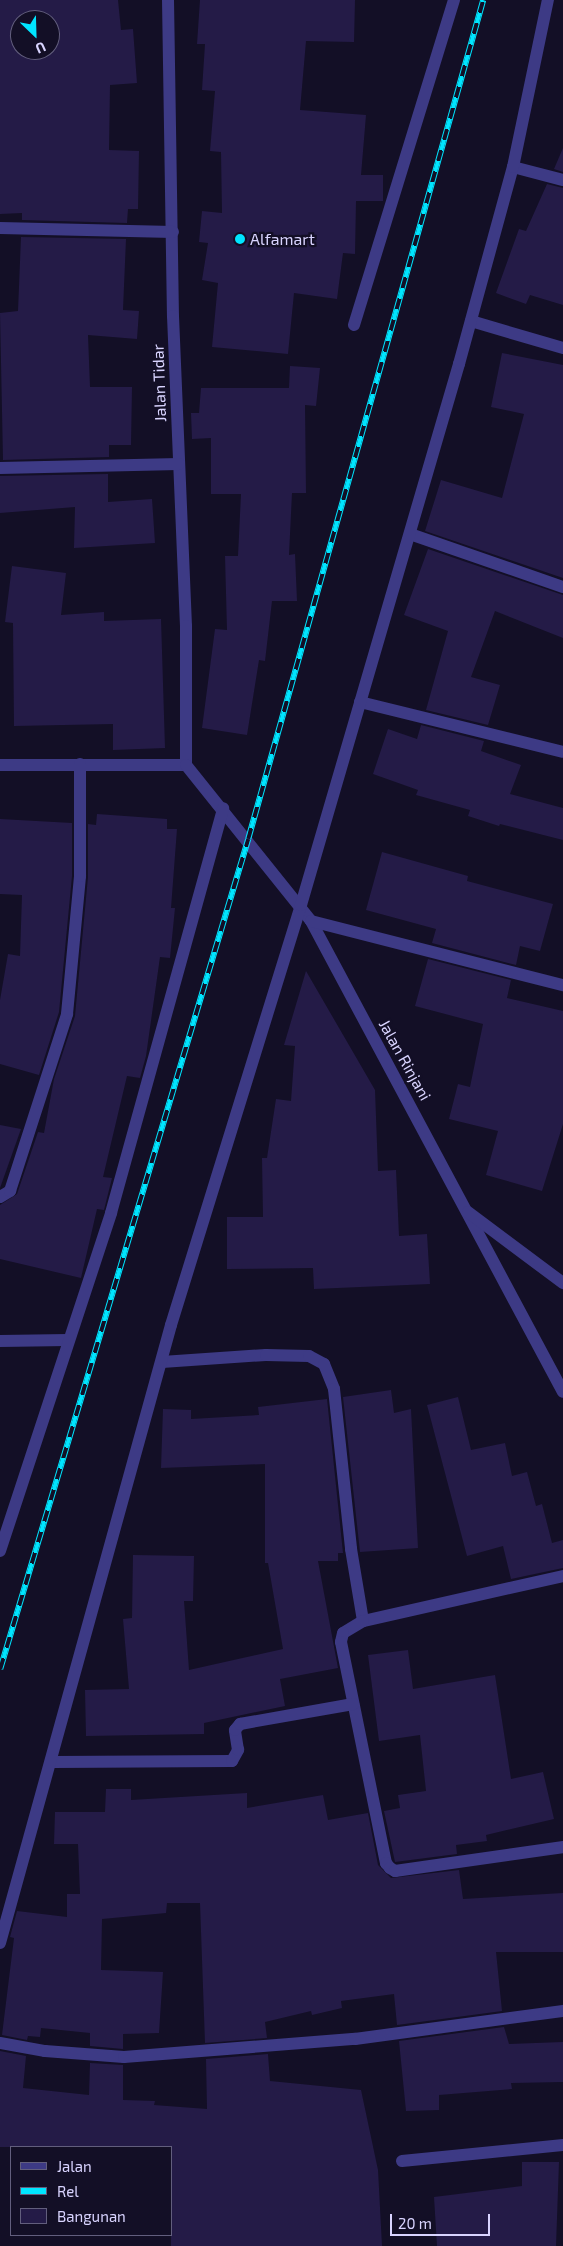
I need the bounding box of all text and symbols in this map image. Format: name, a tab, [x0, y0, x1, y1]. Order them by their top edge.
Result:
north arrow	[10, 10, 60, 60]
text: U	[33, 39, 49, 58]
place label: Alfamart	[250, 229, 315, 249]
marker: Alfamart	[234, 233, 246, 245]
street label: Jalan Tidar	[148, 344, 170, 422]
street label: Jalan Rinjani	[375, 1016, 435, 1104]
legend	[10, 2146, 172, 2236]
text: Jalan	[57, 2157, 92, 2175]
text: Rel	[57, 2182, 79, 2200]
scale bar	[393, 2204, 493, 2236]
text: Bangunan	[57, 2207, 126, 2225]
text: 20 m	[398, 2214, 432, 2232]

